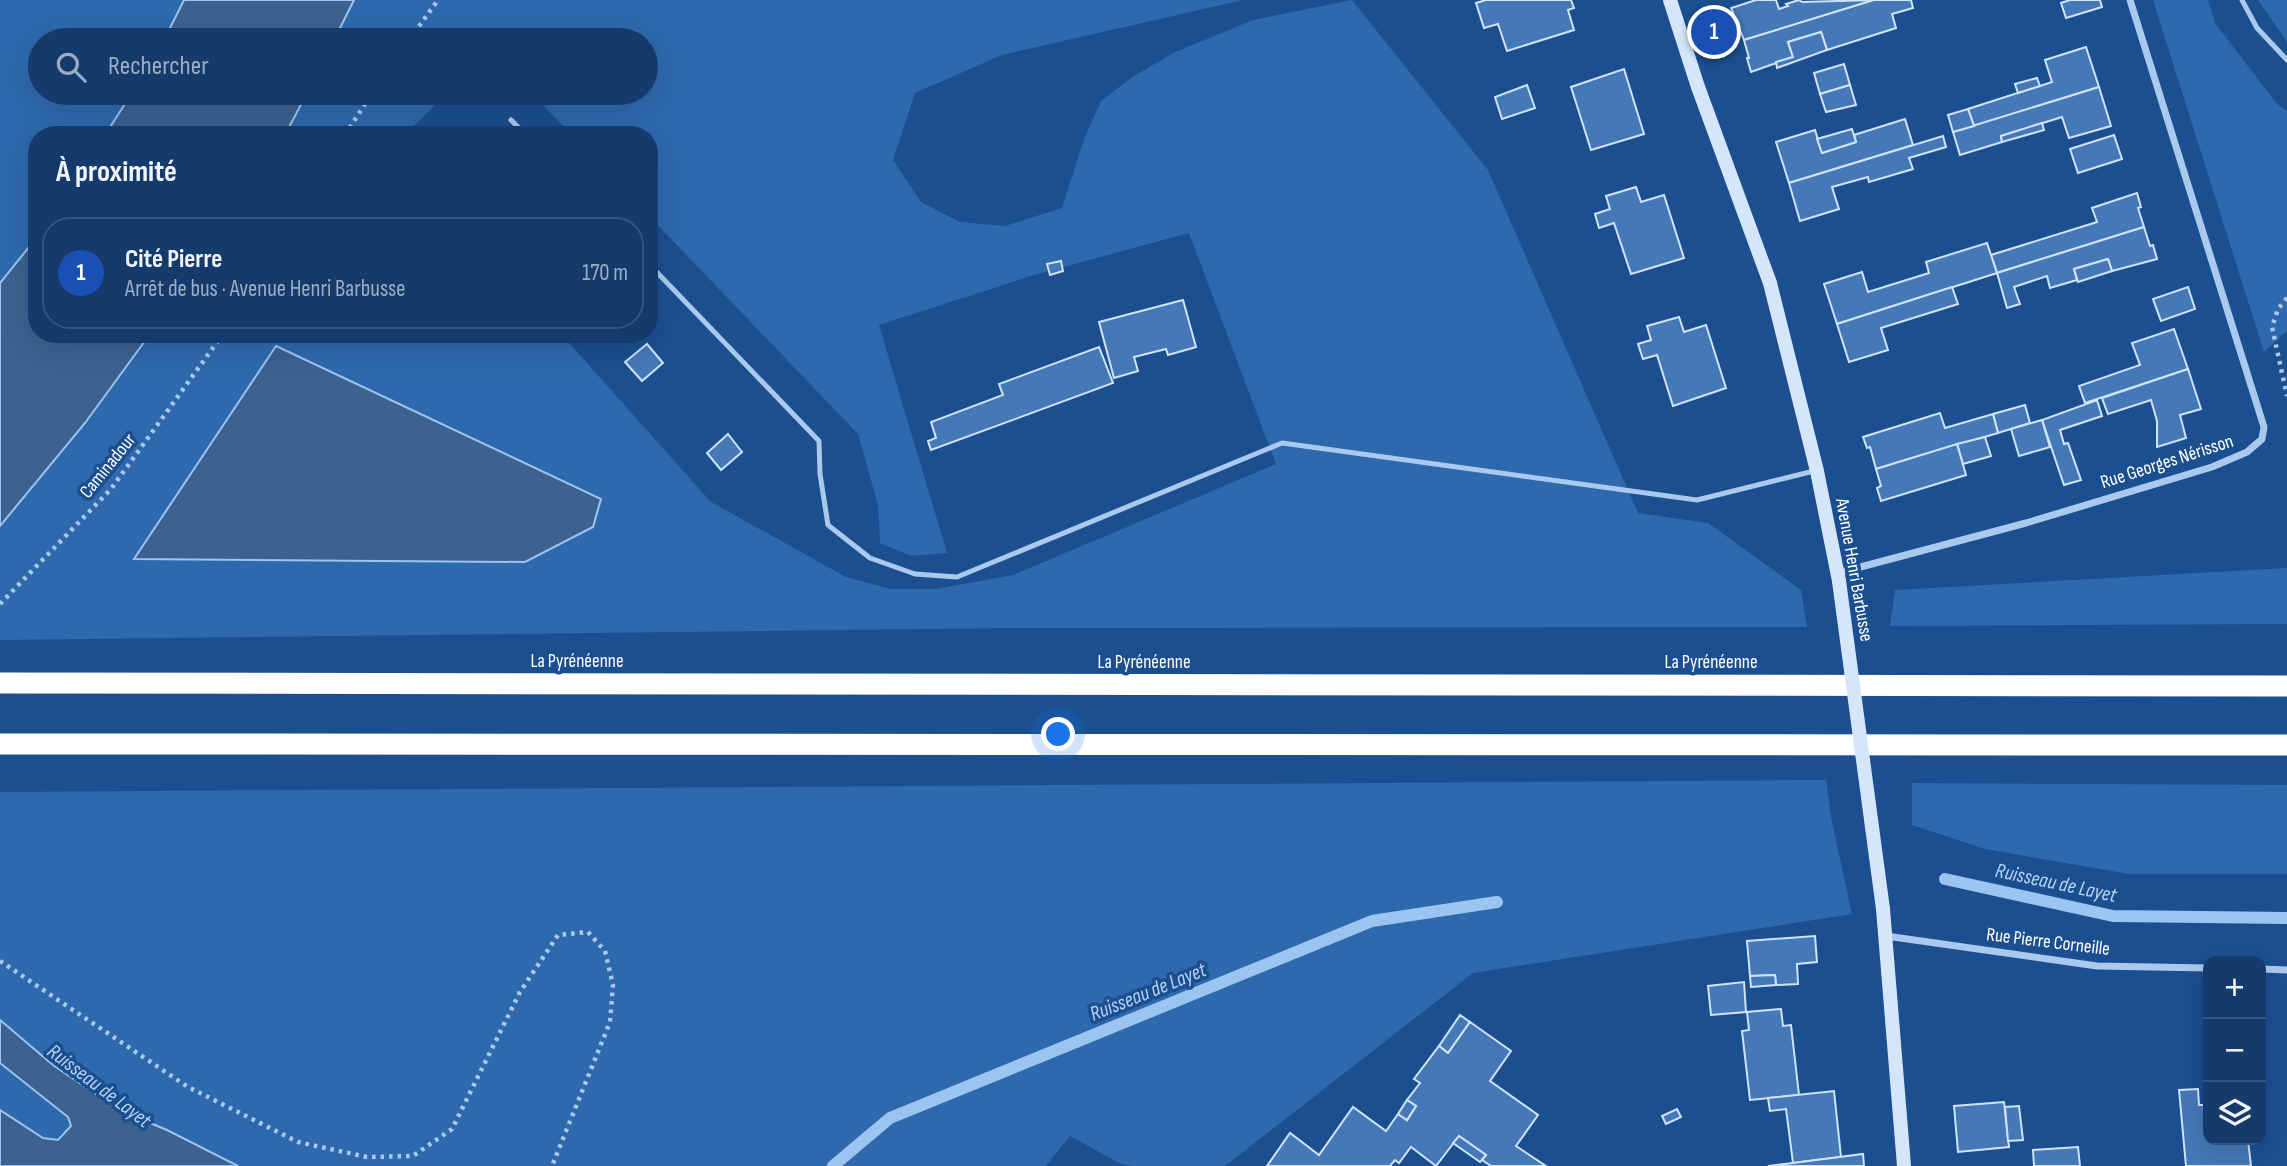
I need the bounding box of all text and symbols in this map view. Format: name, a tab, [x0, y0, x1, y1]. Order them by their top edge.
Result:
pin: 1	[1691, 6, 1737, 58]
search box	[28, 28, 658, 105]
icon: search	[52, 48, 90, 86]
text: Rechercher	[108, 51, 209, 82]
text: À proximité	[56, 154, 177, 190]
text: Cité Pierre	[125, 244, 222, 275]
text: 1	[76, 259, 86, 287]
text: 170 m	[582, 259, 628, 287]
text: Arrêt de bus · Avenue Henri Barbusse	[125, 275, 405, 303]
street label: Caminadour	[75, 429, 141, 503]
street label: Rue Georges Nérisson	[2098, 430, 2236, 494]
street label: Avenue Henri Barbusse	[1830, 496, 1878, 643]
street label: La Pyrénéenne	[530, 650, 624, 673]
street label: La Pyrénéenne	[1097, 651, 1191, 674]
street label: La Pyrénéenne	[1664, 651, 1758, 674]
your location	[1041, 717, 1075, 751]
water label: Ruisseau de Layet	[1993, 858, 2120, 908]
street label: Rue Pierre Corneille	[1985, 923, 2111, 961]
map controls	[2203, 956, 2266, 1145]
button: +	[2203, 956, 2266, 1019]
water label: Ruisseau de Layet	[1086, 957, 1211, 1027]
button: −	[2203, 1019, 2266, 1082]
water label: Ruisseau de Layet	[42, 1039, 156, 1134]
button: layers	[2203, 1082, 2266, 1145]

